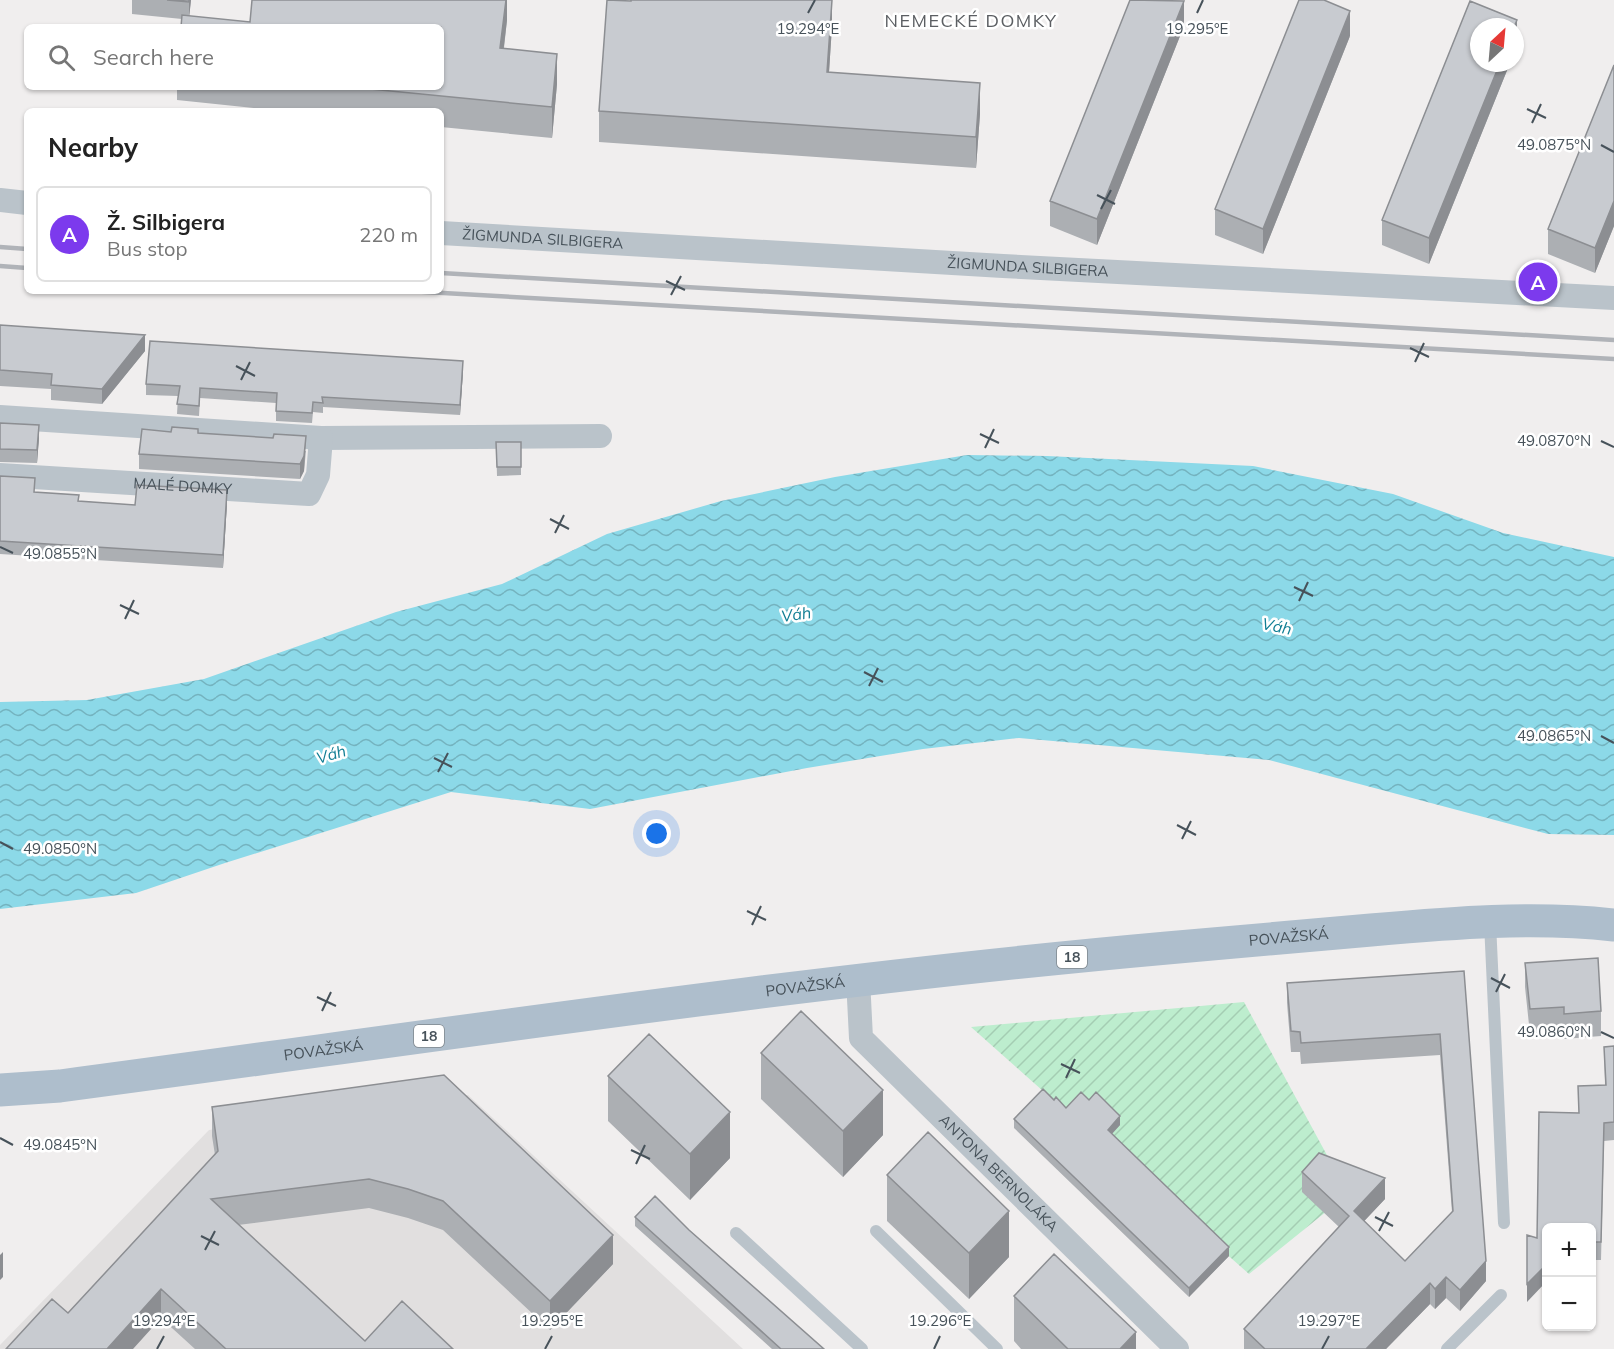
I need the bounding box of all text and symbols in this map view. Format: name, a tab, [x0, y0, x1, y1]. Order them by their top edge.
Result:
district label: NEMECKÉ DOMKY	[884, 9, 1058, 32]
north arrow	[1470, 18, 1524, 72]
text: 19.294°E	[777, 19, 840, 38]
text: 19.295°E	[1166, 19, 1229, 38]
search box	[24, 24, 444, 90]
icon: search	[45, 41, 78, 74]
text: Search here	[93, 43, 214, 71]
text: Nearby	[48, 131, 138, 164]
text: 49.0875°N	[1517, 135, 1591, 154]
text: Ž. Silbigera	[107, 208, 225, 236]
text: A	[62, 222, 77, 247]
text: 220 m	[359, 222, 418, 247]
street label: ŽIGMUNDA SILBIGERA	[462, 224, 624, 253]
text: Bus stop	[107, 236, 187, 261]
street label: ŽIGMUNDA SILBIGERA	[947, 253, 1109, 281]
pin: A	[1518, 260, 1558, 304]
text: 49.0870°N	[1517, 431, 1591, 450]
street label: MALÉ DOMKY	[133, 473, 233, 498]
text: 49.0855°N	[23, 544, 97, 563]
water label: Váh	[780, 602, 812, 626]
water label: Váh	[1260, 613, 1294, 639]
text: 49.0865°N	[1517, 726, 1591, 745]
water label: Váh	[314, 740, 348, 768]
your location	[642, 819, 671, 848]
text: 49.0850°N	[23, 839, 97, 858]
street label: POVAŽSKÁ	[1248, 924, 1329, 950]
road number: 18	[1057, 946, 1087, 968]
street label: POVAŽSKÁ	[764, 972, 846, 1000]
text: 49.0860°N	[1517, 1022, 1591, 1041]
road number: 18	[414, 1025, 444, 1047]
street label: POVAŽSKÁ	[283, 1035, 364, 1065]
street label: ANTONA BERNOLÁKA	[935, 1110, 1062, 1236]
text: 49.0845°N	[23, 1135, 97, 1154]
map controls	[1542, 1223, 1596, 1331]
button: +	[1542, 1223, 1596, 1277]
button: −	[1542, 1277, 1596, 1331]
text: 19.294°E	[133, 1311, 196, 1330]
text: 19.295°E	[521, 1311, 584, 1330]
text: 19.296°E	[909, 1311, 972, 1330]
text: 19.297°E	[1298, 1311, 1361, 1330]

